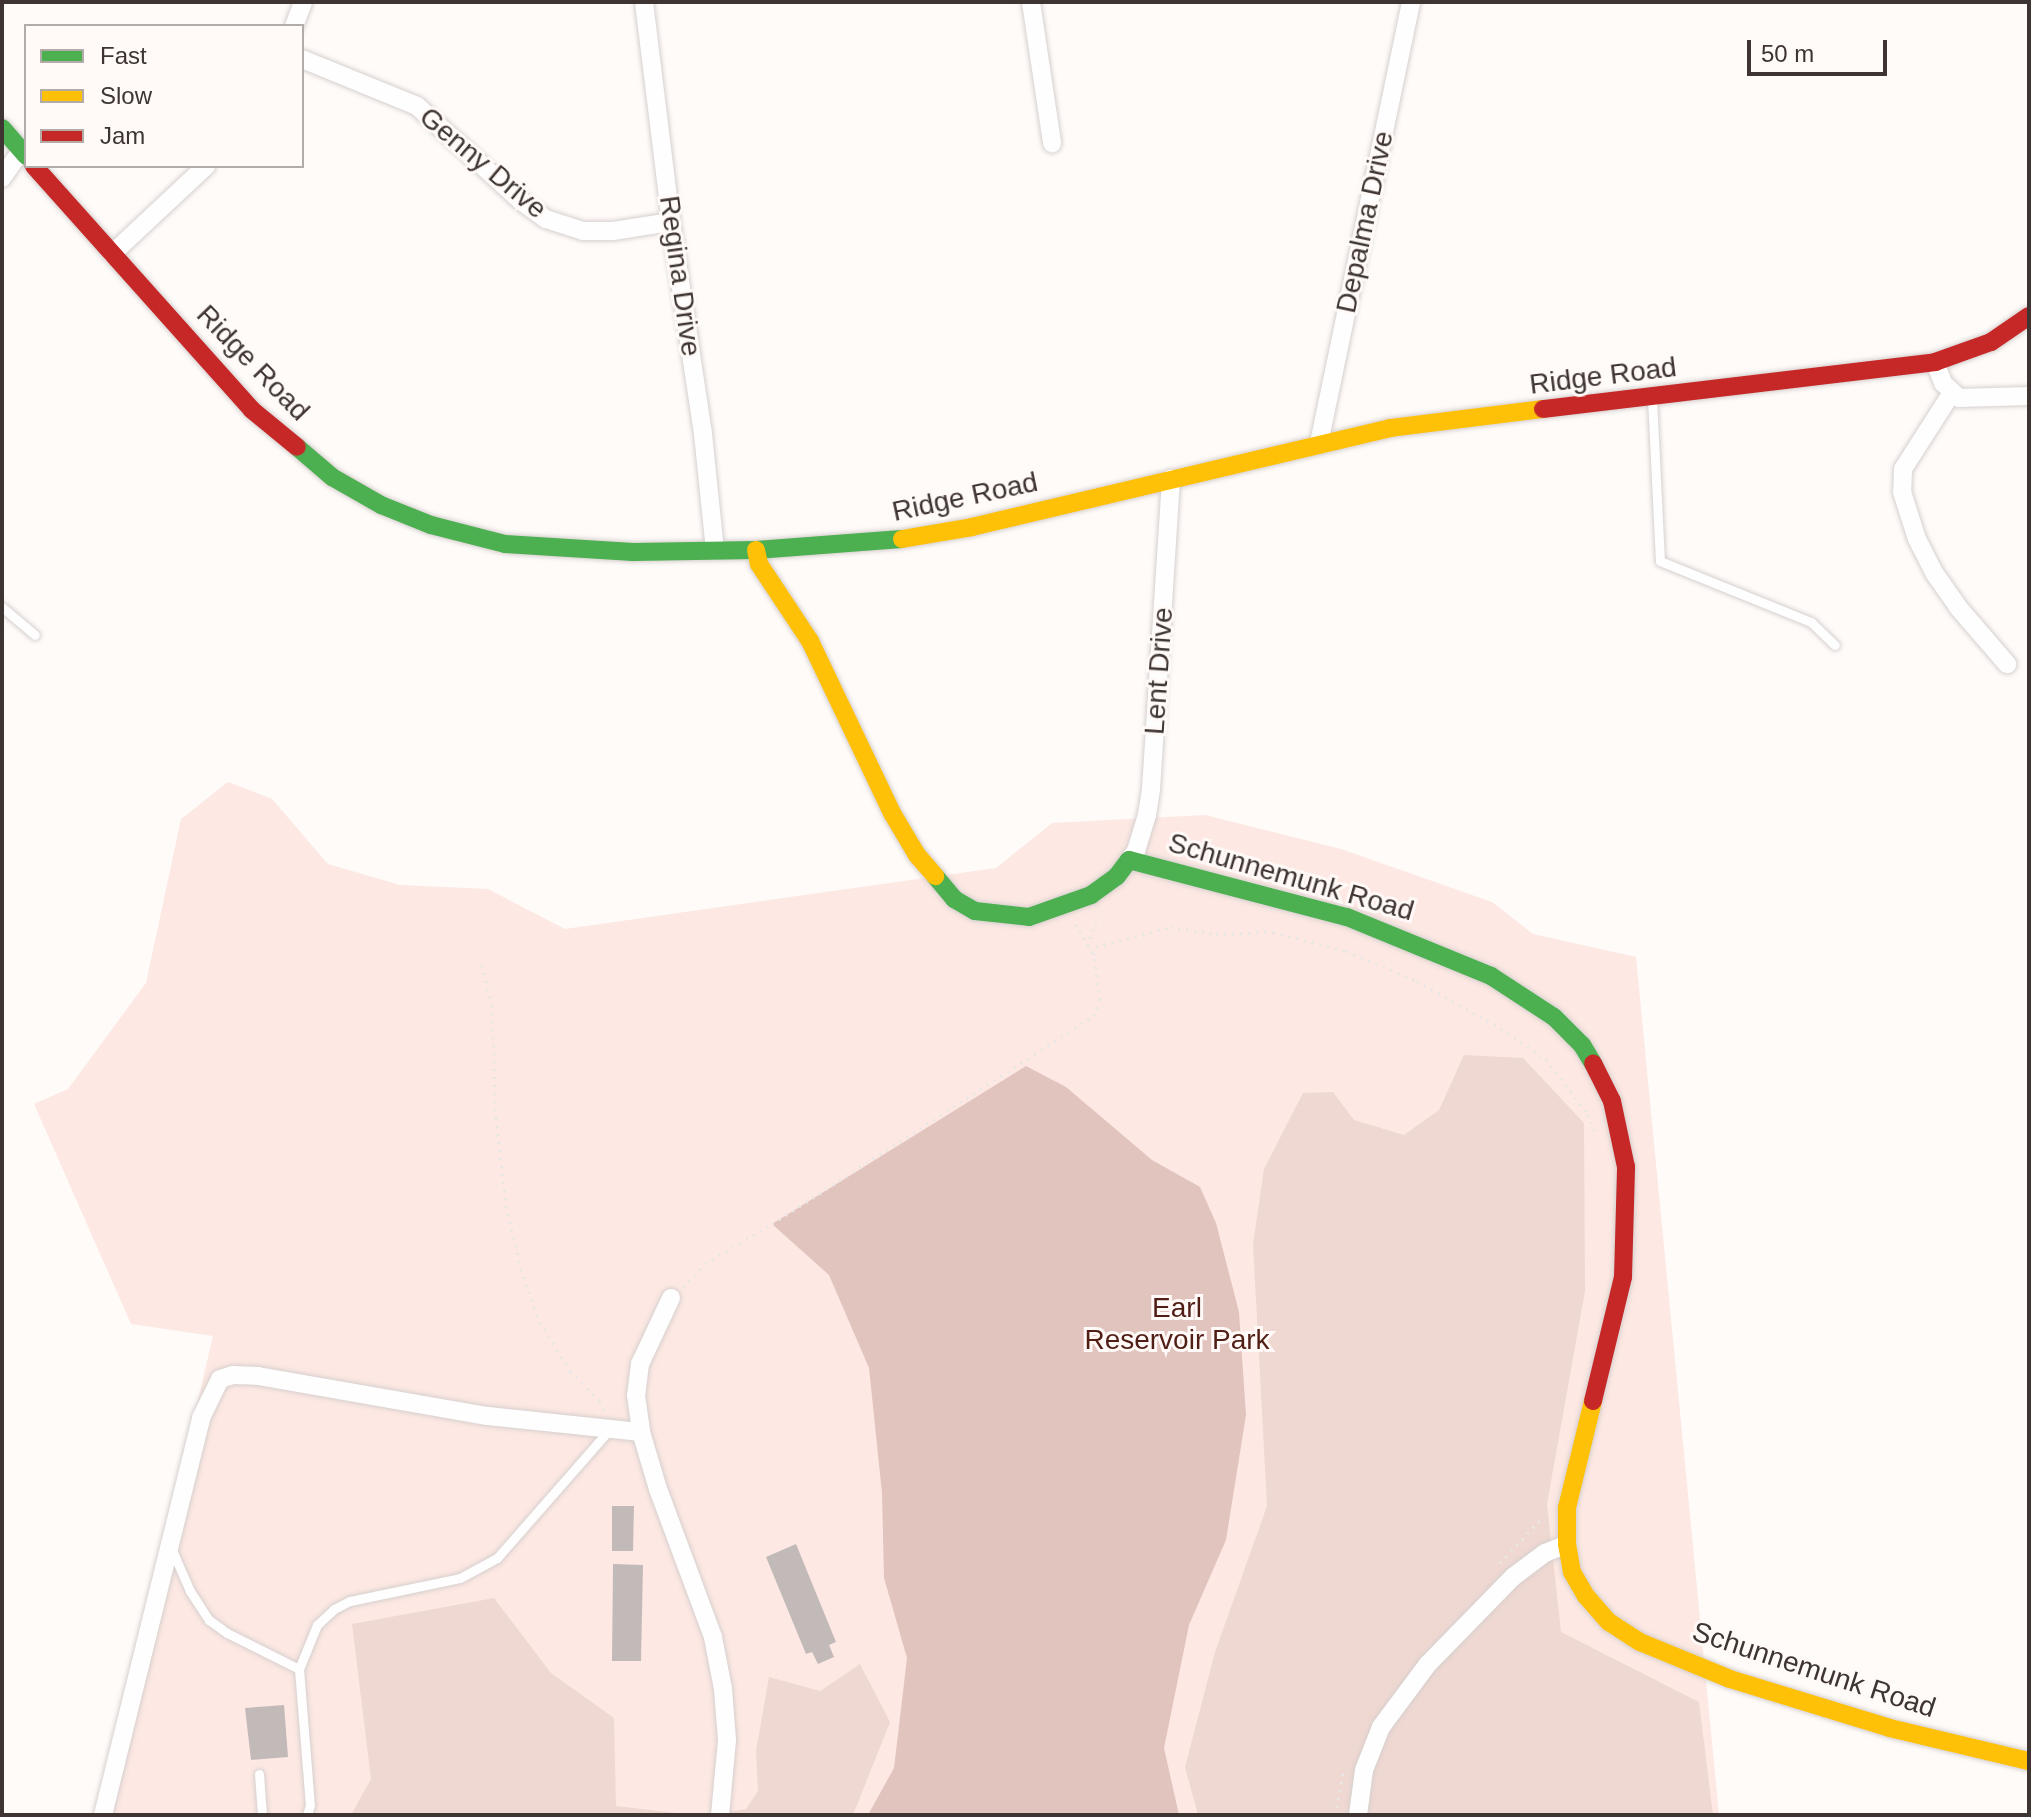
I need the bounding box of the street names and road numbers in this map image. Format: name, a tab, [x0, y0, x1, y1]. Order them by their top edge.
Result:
street label: Genny Drive	[413, 100, 553, 226]
street label: Depalma Drive	[1329, 128, 1401, 316]
street label: Regina Drive	[652, 194, 708, 358]
street label: Ridge Road	[190, 298, 316, 428]
street label: Ridge Road	[1528, 350, 1678, 402]
street label: Ridge Road	[889, 465, 1041, 529]
street label: Lent Drive	[1138, 606, 1180, 736]
street label: Schunnemunk Road	[1164, 826, 1418, 928]
street label: Schunnemunk Road	[1688, 1615, 1940, 1725]

